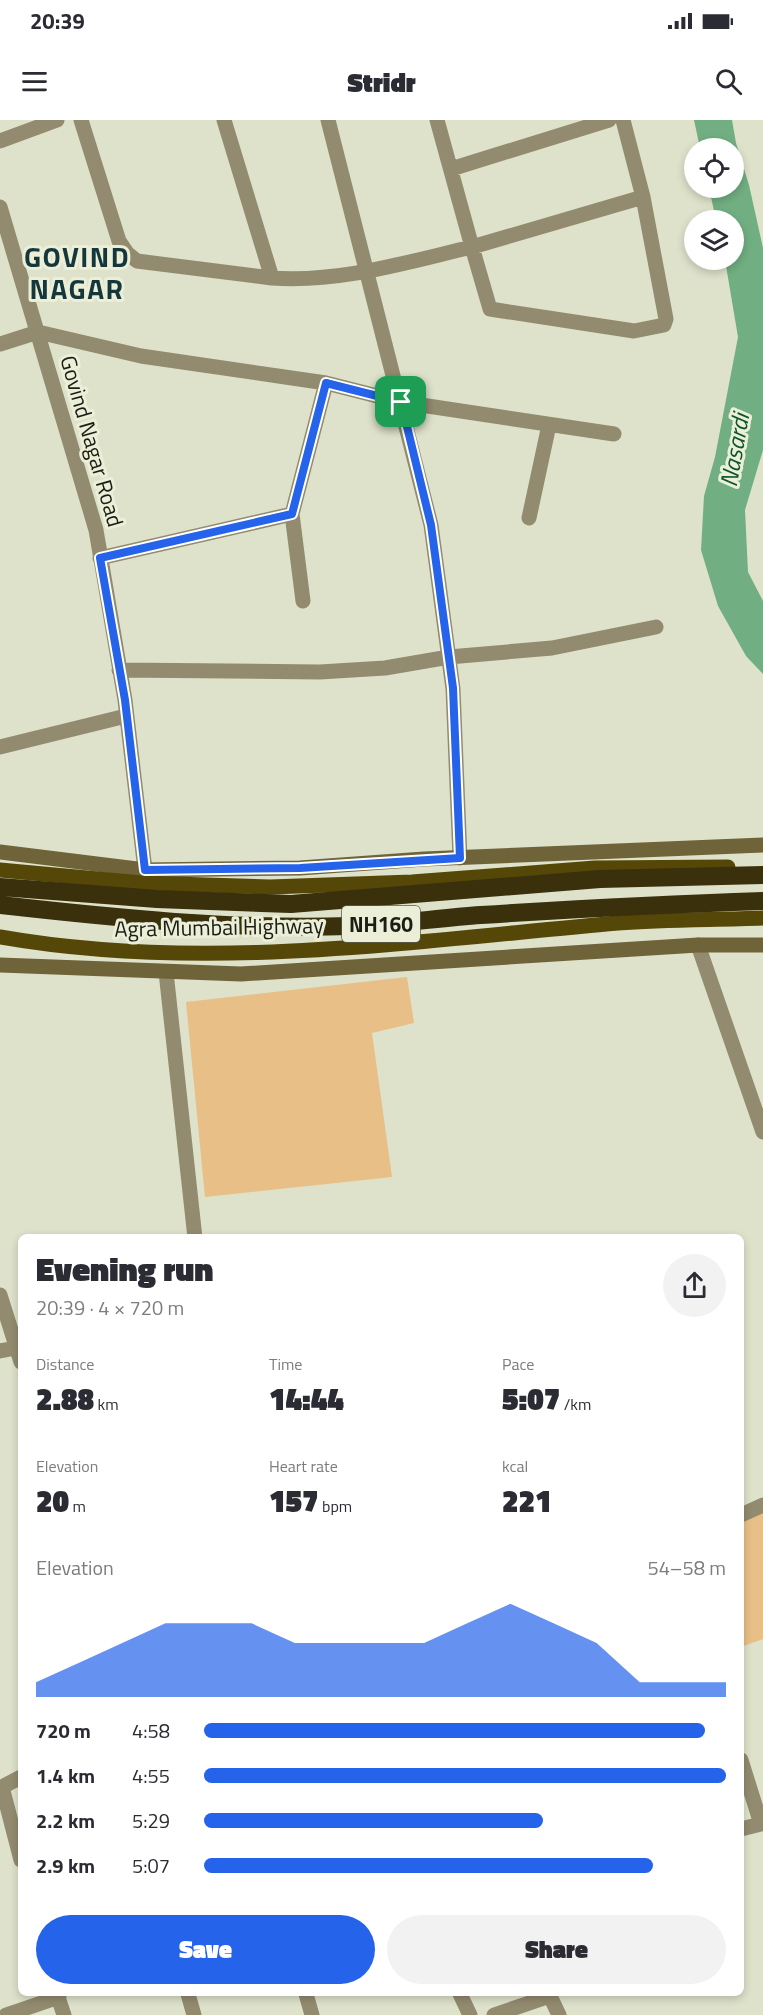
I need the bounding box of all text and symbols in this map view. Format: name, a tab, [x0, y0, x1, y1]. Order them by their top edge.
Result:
text: 20:39	[30, 4, 85, 38]
text: Stridr	[347, 61, 416, 102]
icon: menu	[18, 65, 51, 98]
icon: search	[712, 65, 745, 98]
map controls	[684, 138, 744, 270]
button: locate	[684, 138, 744, 198]
button: layers	[684, 210, 744, 270]
district label: GOVIND NAGAR	[24, 235, 130, 310]
street label: Govind Nagar Road	[51, 351, 133, 531]
pin	[375, 376, 426, 427]
icon: arrive	[384, 385, 417, 418]
water label: Nasardi	[710, 408, 759, 489]
road number: NH160	[342, 906, 420, 942]
street label: Agra Mumbai Highway	[114, 908, 324, 946]
text: Evening run	[36, 1244, 213, 1294]
button: share	[663, 1254, 726, 1317]
text: 20:39 · 4 × 720 m	[36, 1292, 184, 1323]
text: Distance	[36, 1352, 94, 1376]
text: Time	[269, 1352, 302, 1376]
text: Pace	[502, 1352, 534, 1376]
text: 2.88	[36, 1376, 94, 1422]
text: 14:44	[269, 1376, 344, 1422]
text: 5:07	[502, 1376, 560, 1422]
text: km	[94, 1392, 119, 1416]
text: /km	[560, 1392, 591, 1416]
text: Elevation	[36, 1454, 98, 1478]
text: Heart rate	[269, 1454, 338, 1478]
text: kcal	[502, 1454, 528, 1478]
text: 20	[36, 1478, 69, 1524]
text: 157	[269, 1478, 319, 1524]
text: 221	[502, 1478, 552, 1524]
text: m	[69, 1494, 86, 1518]
text: bpm	[319, 1494, 352, 1518]
text: Elevation	[36, 1552, 114, 1583]
text: 54–58 m	[647, 1552, 726, 1583]
text: 720 m	[36, 1715, 91, 1746]
text: 4:58	[132, 1715, 170, 1746]
text: 1.4 km	[36, 1760, 95, 1791]
text: 4:55	[132, 1760, 170, 1791]
text: 2.2 km	[36, 1805, 95, 1836]
text: 5:29	[132, 1805, 170, 1836]
text: 2.9 km	[36, 1850, 95, 1881]
text: 5:07	[132, 1850, 170, 1881]
button: Save	[36, 1915, 375, 1984]
button: Share	[387, 1915, 726, 1984]

